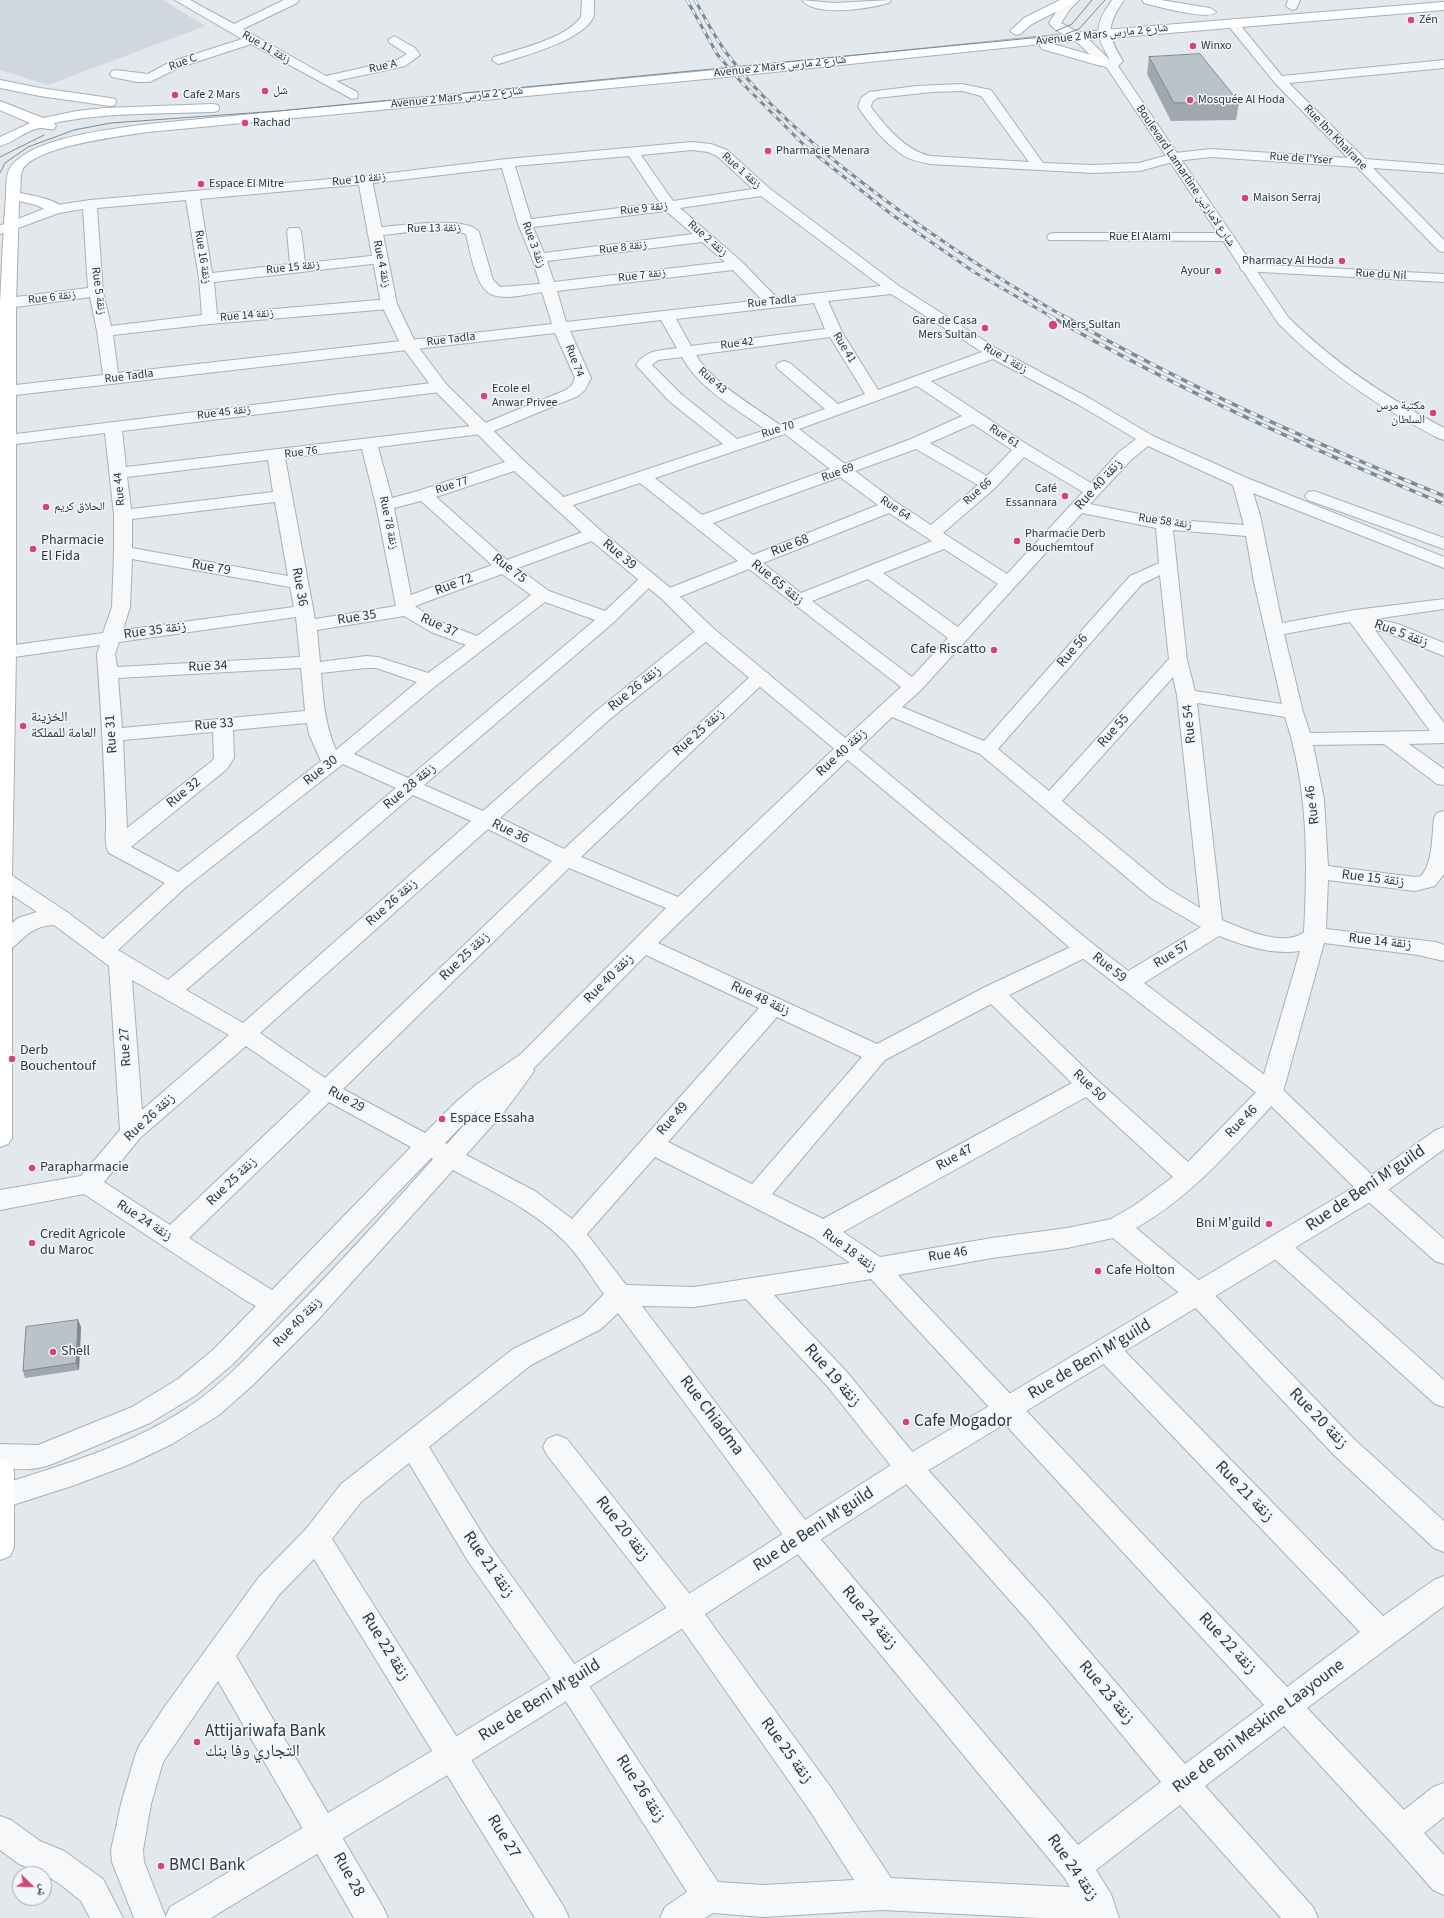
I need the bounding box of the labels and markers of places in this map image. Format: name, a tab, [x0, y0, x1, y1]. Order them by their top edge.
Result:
place label: Zén	[1419, 13, 1438, 27]
marker: Zén	[1406, 15, 1416, 25]
place label: Winxo	[1201, 39, 1232, 53]
marker: Winxo	[1188, 41, 1198, 51]
place label: شل	[273, 84, 288, 98]
marker: شل	[260, 86, 270, 96]
place label: Cafe 2 Mars	[183, 88, 240, 102]
marker: Cafe 2 Mars	[170, 90, 180, 100]
place label: Mosquée Al Hoda	[1198, 93, 1285, 107]
marker: Mosquée Al Hoda	[1185, 95, 1195, 105]
place label: Rachad	[253, 116, 291, 130]
marker: Rachad	[240, 118, 250, 128]
place label: Pharmacie Menara	[776, 144, 870, 158]
marker: Pharmacie Menara	[763, 146, 773, 156]
place label: Espace El Mitre	[209, 177, 284, 191]
marker: Espace El Mitre	[196, 179, 206, 189]
place label: Maison Serraj	[1253, 191, 1321, 205]
marker: Maison Serraj	[1240, 193, 1250, 203]
place label: Pharmacy Al Hoda	[1242, 254, 1334, 268]
marker: Pharmacy Al Hoda	[1337, 256, 1347, 266]
place label: Ayour	[1181, 264, 1210, 278]
marker: Ayour	[1213, 266, 1223, 276]
place label: Gare de Casa Mers Sultan	[912, 314, 977, 342]
place label: Mers Sultan	[1062, 318, 1121, 332]
marker: Mers Sultan	[1047, 319, 1059, 331]
marker: Gare de Casa Mers Sultan	[980, 323, 990, 333]
place label: Ecole el Anwar Privee	[492, 382, 558, 410]
marker: Ecole el Anwar Privee	[479, 391, 489, 401]
place label: مكتبة مرس السلطان	[1376, 399, 1425, 427]
marker: مكتبة مرس السلطان	[1428, 408, 1438, 418]
place label: Café Essannara	[1005, 482, 1057, 510]
marker: Café Essannara	[1060, 491, 1070, 501]
place label: الحلاق كريم	[54, 500, 105, 514]
marker: الحلاق كريم	[41, 502, 51, 512]
place label: Pharmacie Derb Bouchemtouf	[1025, 527, 1105, 555]
place label: Pharmacie El Fida	[41, 533, 104, 566]
marker: Pharmacie Derb Bouchemtouf	[1012, 536, 1022, 546]
marker: Pharmacie El Fida	[28, 544, 38, 554]
place label: Cafe Riscatto	[910, 642, 986, 658]
marker: Cafe Riscatto	[989, 645, 999, 655]
place label: الخزينة العامة للمملكة	[31, 710, 96, 742]
marker: الخزينة العامة للمملكة	[18, 721, 28, 731]
place label: Derb Bouchentouf	[20, 1043, 96, 1076]
marker: Derb Bouchentouf	[7, 1054, 17, 1064]
place label: Espace Essaha	[450, 1111, 535, 1127]
marker: Espace Essaha	[437, 1114, 447, 1124]
place label: Parapharmacie	[40, 1160, 129, 1176]
marker: Parapharmacie	[27, 1163, 37, 1173]
place label: Bni M'guild	[1196, 1216, 1261, 1232]
marker: Bni M'guild	[1264, 1219, 1274, 1229]
place label: Credit Agricole du Maroc	[40, 1227, 126, 1260]
marker: Credit Agricole du Maroc	[27, 1238, 37, 1248]
place label: Cafe Holton	[1106, 1263, 1175, 1279]
marker: Cafe Holton	[1093, 1266, 1103, 1276]
place label: Shell	[61, 1344, 90, 1360]
marker: Shell	[48, 1347, 58, 1357]
place label: Cafe Mogador	[914, 1412, 1012, 1432]
marker: Cafe Mogador	[901, 1417, 911, 1427]
place label: Attijariwafa Bank التجاري وفا بنك	[205, 1722, 326, 1762]
marker: Attijariwafa Bank التجاري وفا بنك	[192, 1737, 202, 1747]
place label: BMCI Bank	[169, 1856, 245, 1876]
marker: BMCI Bank	[156, 1861, 166, 1871]

